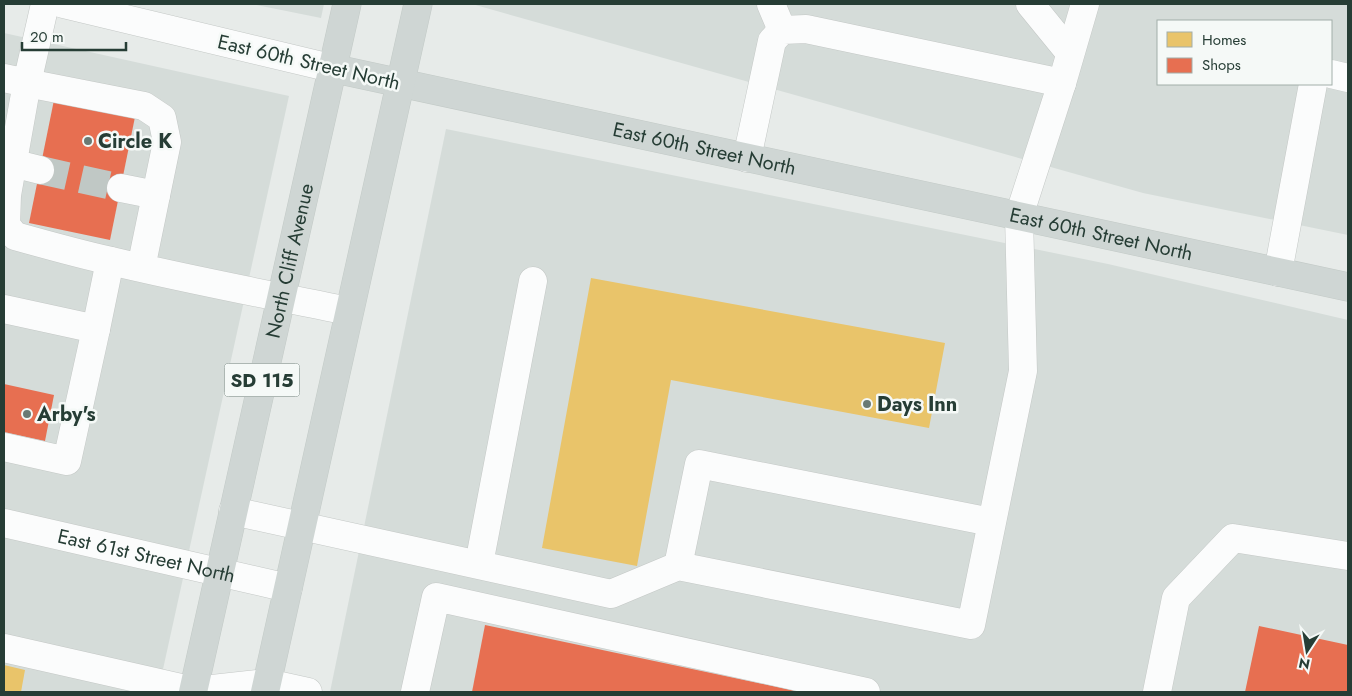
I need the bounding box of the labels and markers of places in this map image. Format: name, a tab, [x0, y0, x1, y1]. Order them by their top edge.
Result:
place label: Circle K	[98, 127, 172, 156]
marker: Circle K	[82, 135, 94, 147]
place label: Days Inn	[877, 390, 957, 419]
marker: Days Inn	[861, 398, 873, 410]
place label: Arby's	[36, 400, 96, 429]
marker: Arby's	[21, 408, 33, 420]

